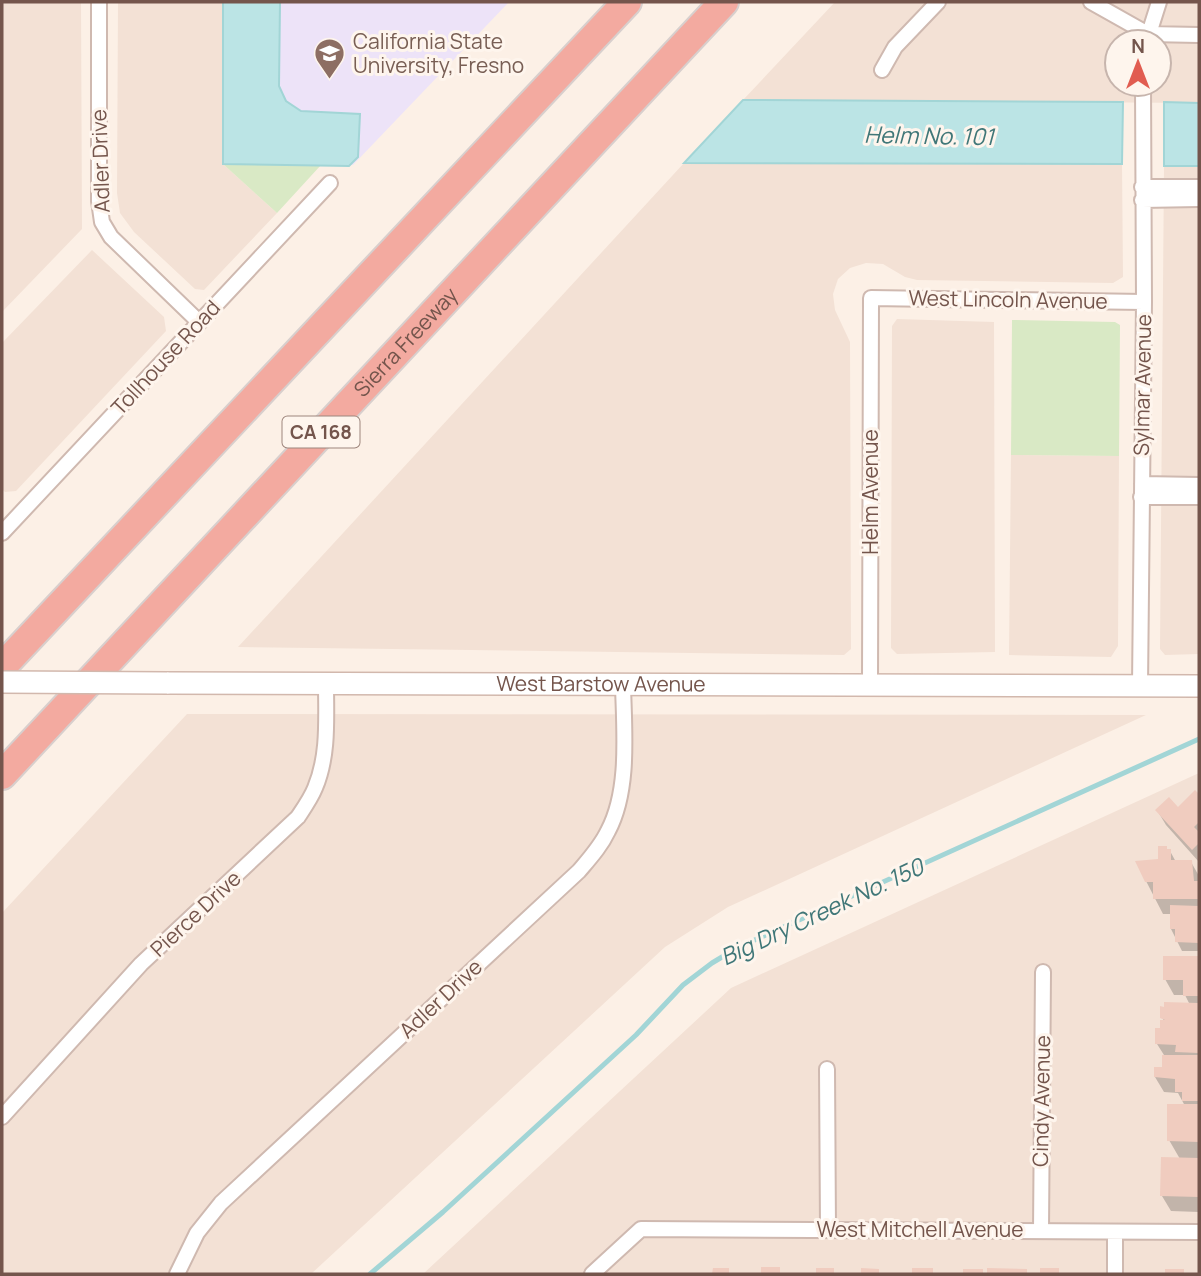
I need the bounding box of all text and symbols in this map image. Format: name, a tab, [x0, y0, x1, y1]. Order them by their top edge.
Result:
place label: California State University, Fresno	[353, 27, 524, 79]
north arrow	[1103, 28, 1173, 98]
text: N	[1131, 33, 1145, 59]
school or university icon: California State University, Fresno	[313, 37, 347, 81]
street label: Adler Drive	[84, 109, 116, 213]
water label: Helm No. 101	[864, 118, 996, 152]
street label: Sierra Freeway	[347, 281, 464, 403]
street label: West Lincoln Avenue	[908, 283, 1108, 315]
street label: Tollhouse Road	[105, 294, 226, 421]
street label: Sylmar Avenue	[1127, 314, 1157, 456]
road number: CA 168	[282, 416, 360, 448]
street label: Helm Avenue	[856, 429, 884, 555]
street label: West Barstow Avenue	[496, 669, 706, 698]
water label: Big Dry Creek No. 150	[715, 849, 930, 972]
street label: Pierce Drive	[144, 864, 247, 962]
street label: Adler Drive	[393, 953, 488, 1044]
street label: Cindy Avenue	[1026, 1035, 1056, 1167]
street label: West Mitchell Avenue	[816, 1215, 1024, 1243]

